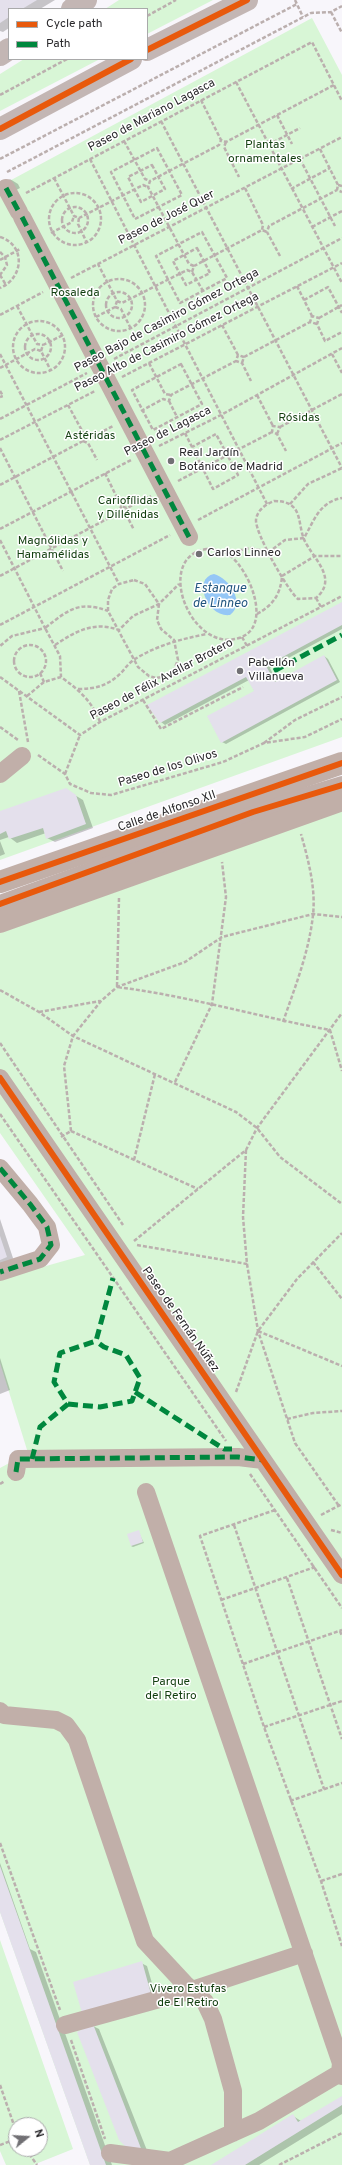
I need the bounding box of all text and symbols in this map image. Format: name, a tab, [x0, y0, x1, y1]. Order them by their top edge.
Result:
legend	[8, 8, 148, 60]
text: Cycle path	[46, 16, 103, 32]
text: Path	[46, 36, 71, 52]
street label: Paseo de Mariano Lagasca	[86, 76, 218, 156]
park label: Plantas ornamentales	[228, 139, 302, 167]
street label: Paseo de José Quer	[117, 188, 217, 248]
street label: Paseo Bajo de Casimiro Gómez Ortega	[72, 266, 262, 376]
park label: Rosaleda	[51, 287, 99, 301]
street label: Paseo Alto de Casimiro Gómez Ortega	[72, 290, 262, 396]
street label: Paseo de Lagasca	[122, 404, 214, 460]
park label: Rósidas	[278, 412, 320, 426]
park label: Astéridas	[65, 430, 115, 444]
place label: Real Jardín Botánico de Madrid	[179, 447, 283, 475]
marker: Real Jardín Botánico de Madrid	[166, 456, 176, 466]
park label: Cariofílidas y Dillénidas	[97, 495, 159, 523]
park label: Magnólidas y Hamamélidas	[17, 535, 89, 563]
place label: Carlos Linneo	[207, 547, 281, 561]
marker: Carlos Linneo	[194, 549, 204, 559]
water label: Estanque de Linneo	[193, 581, 247, 612]
street label: Paseo de Félix Avellar Brotero	[88, 636, 236, 724]
place label: Pabellón Villanueva	[248, 657, 304, 685]
marker: Pabellón Villanueva	[235, 666, 245, 676]
street label: Paseo de los Olivos	[117, 747, 219, 791]
street label: Calle de Alfonso XII	[116, 788, 218, 836]
street label: Paseo de Fernán Núñez	[138, 1265, 222, 1375]
park label: Parque del Retiro	[145, 1676, 197, 1704]
park label: Vivero Estufas de El Retiro	[150, 1983, 226, 2011]
north arrow	[8, 2117, 48, 2157]
text: N	[31, 2128, 46, 2140]

